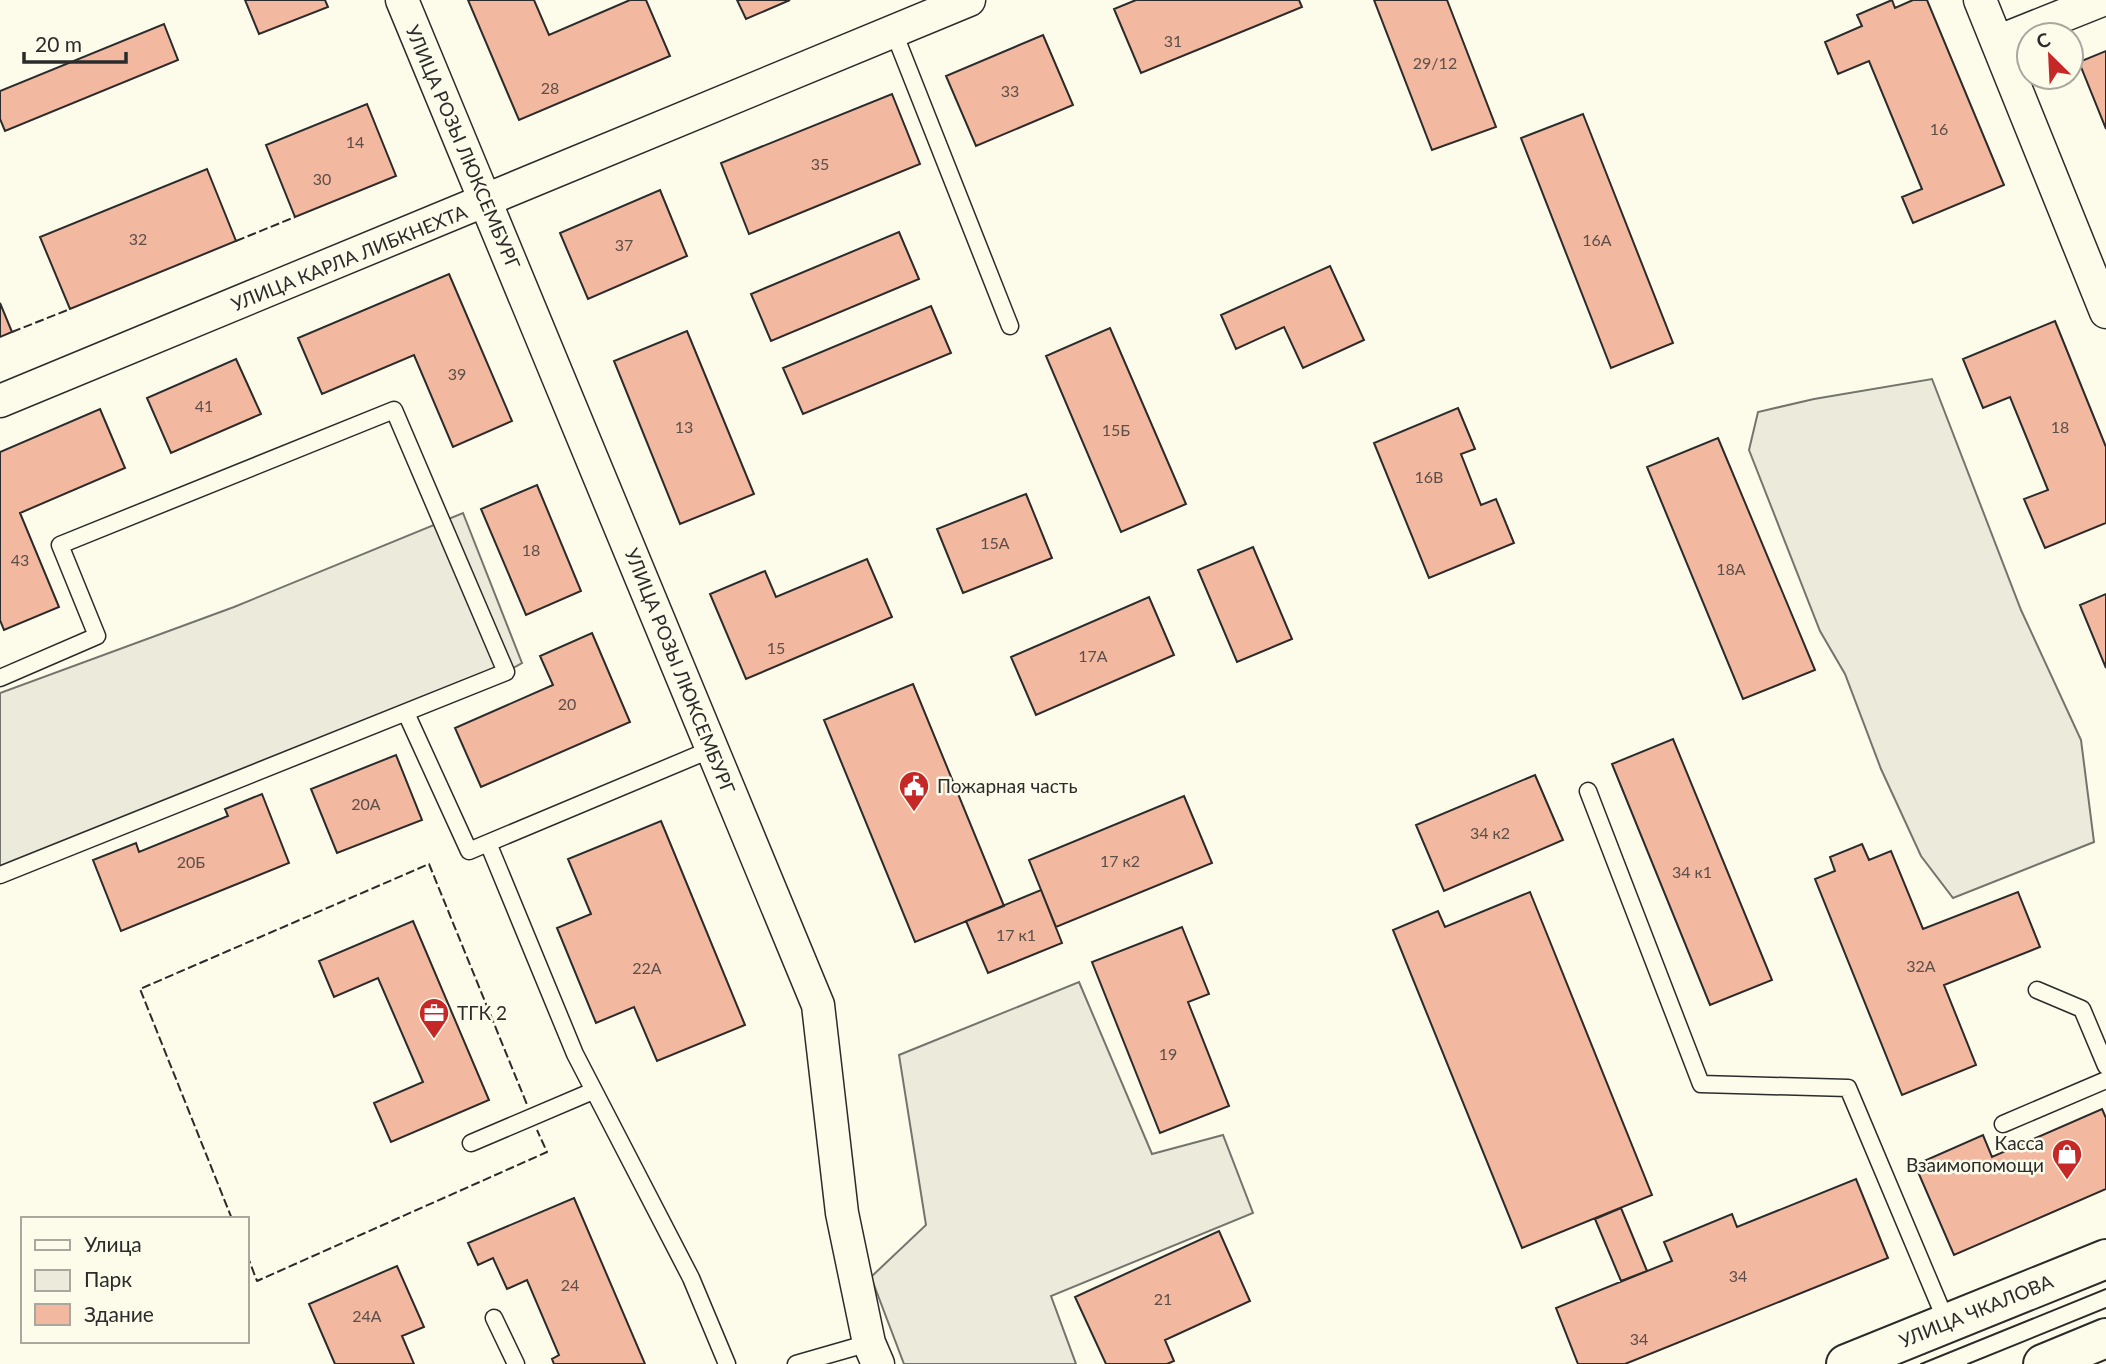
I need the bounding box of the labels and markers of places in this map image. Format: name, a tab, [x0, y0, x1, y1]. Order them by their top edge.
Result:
public building icon: Пожарная часть	[897, 769, 931, 813]
place label: Пожарная часть	[937, 774, 1078, 797]
office icon: ТГК 2	[417, 996, 451, 1040]
place label: ТГК 2	[457, 1001, 507, 1024]
place label: Касса Взаимопомощи	[1906, 1131, 2044, 1176]
shop icon: Касса Взаимопомощи	[2050, 1137, 2084, 1181]

